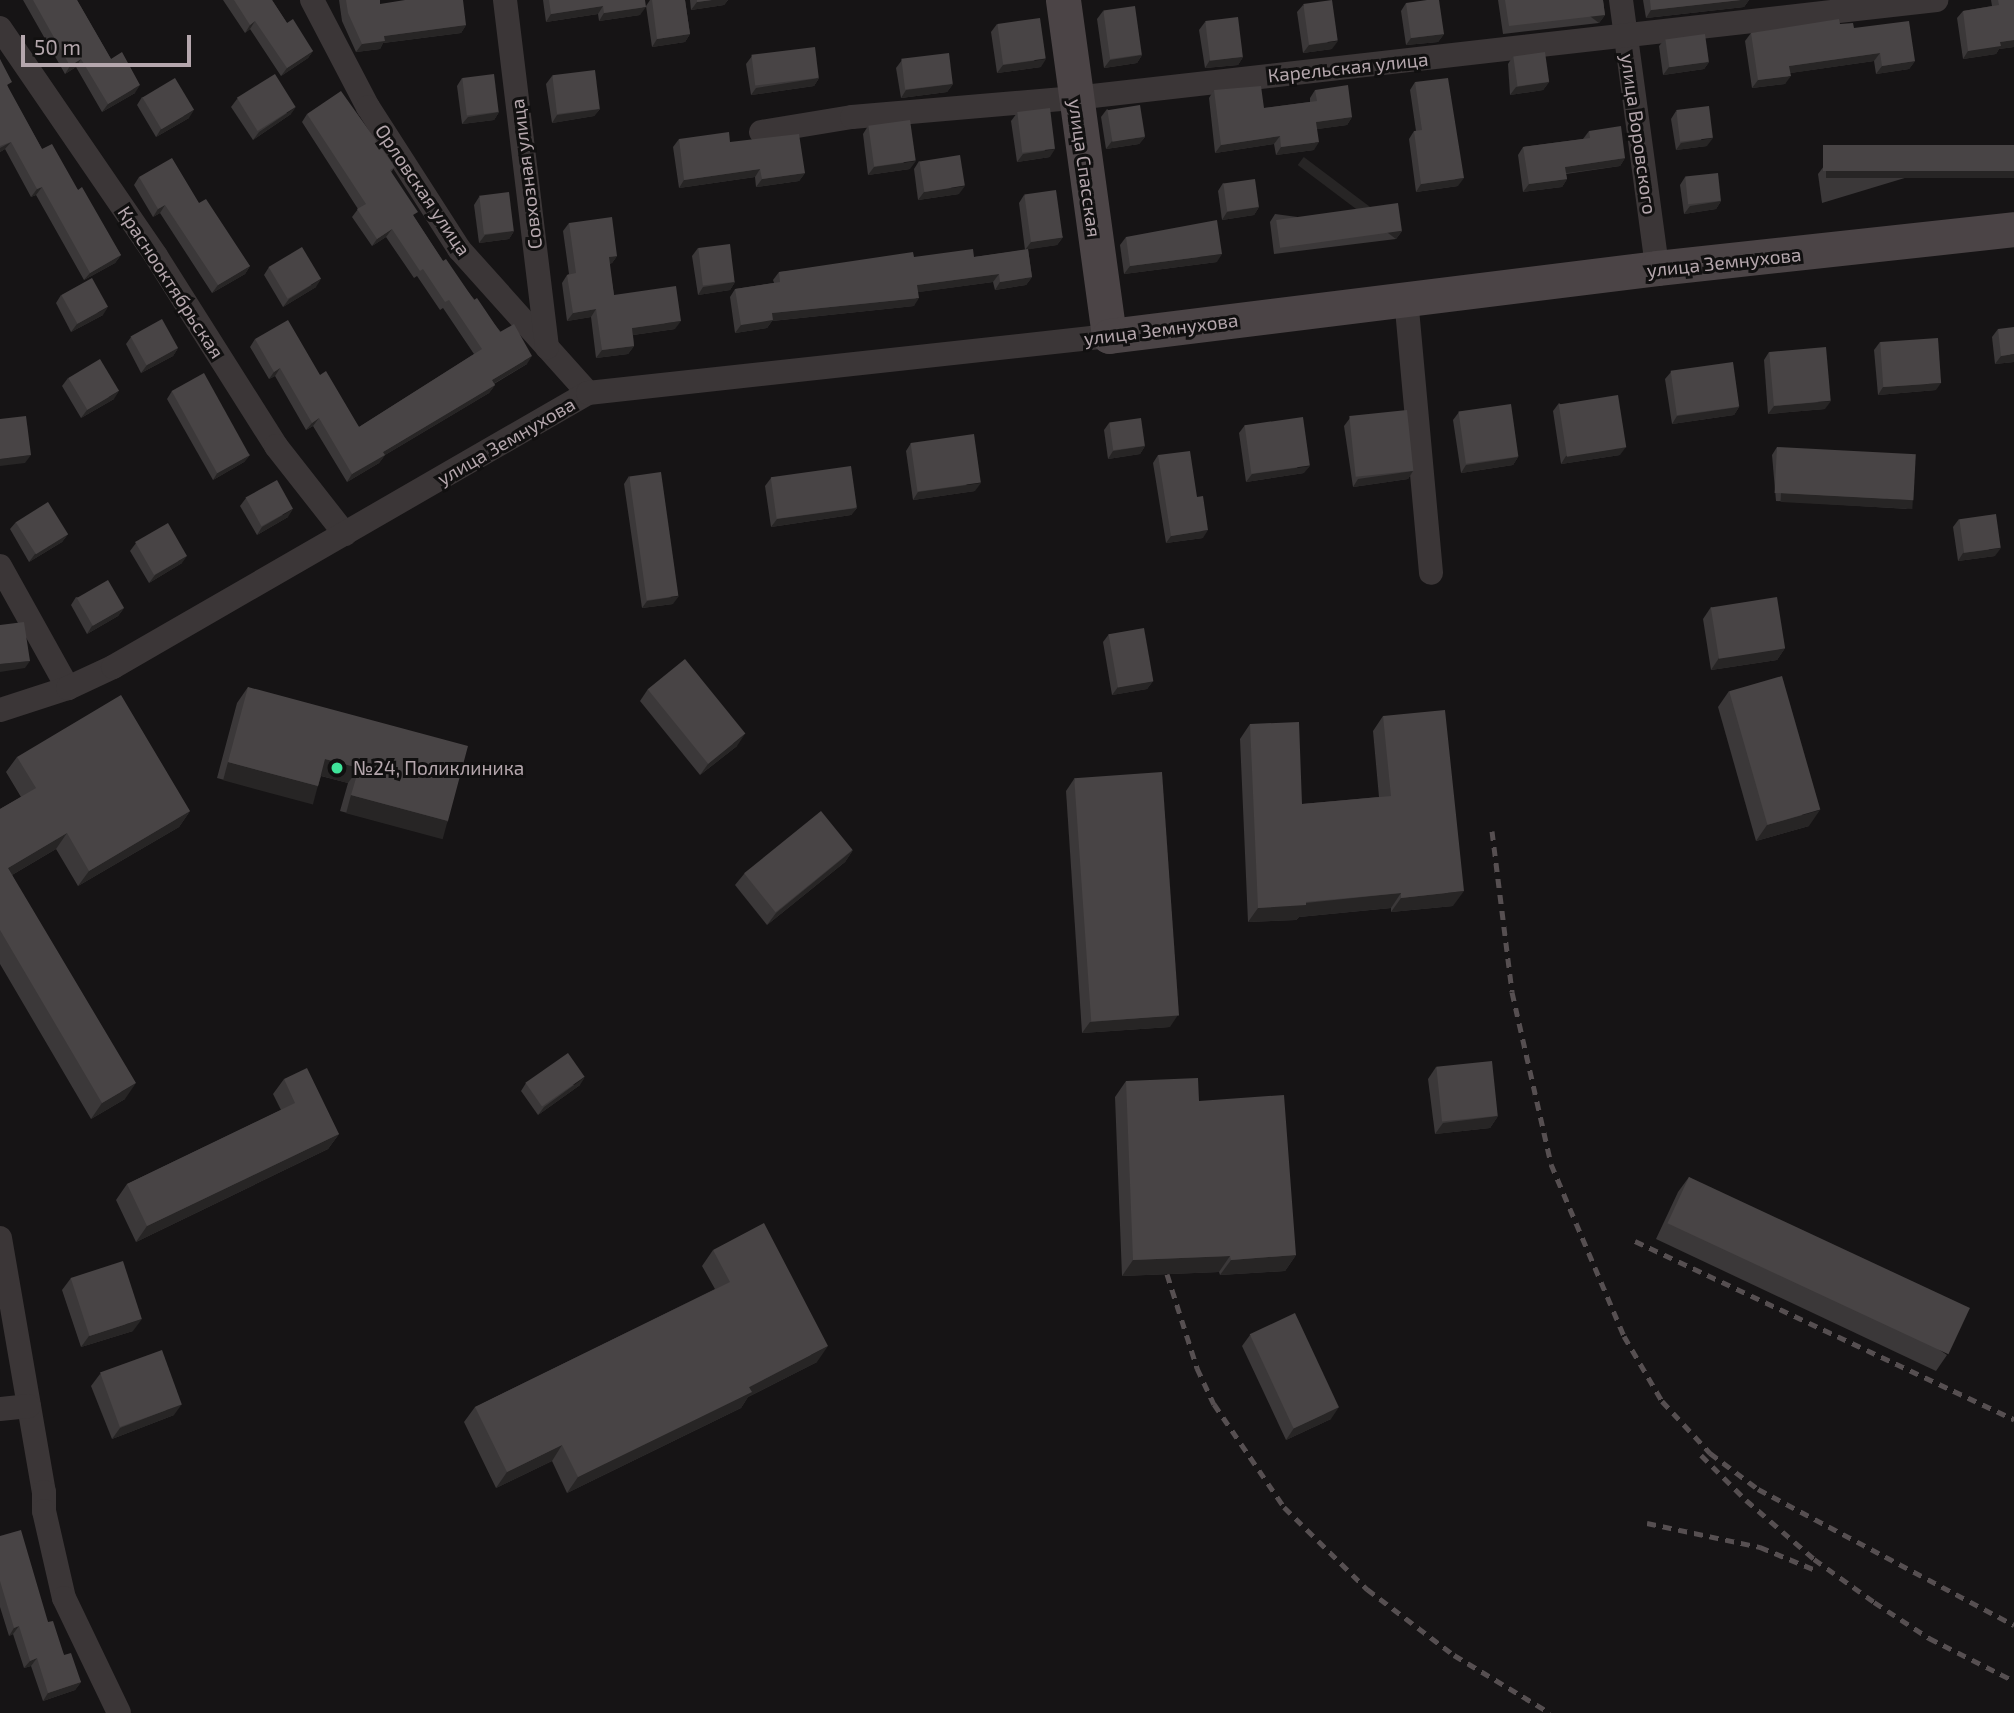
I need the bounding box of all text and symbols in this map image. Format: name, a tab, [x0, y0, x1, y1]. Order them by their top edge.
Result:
scale bar	[24, 21, 194, 65]
text: 50 m	[34, 34, 81, 59]
street label: Карельская улица	[1267, 47, 1429, 87]
street label: улица Воровского	[1616, 52, 1662, 216]
street label: Совхозная улица	[505, 98, 547, 250]
street label: улица Спасская	[1064, 98, 1106, 238]
street label: Орловская улица	[371, 120, 475, 260]
street label: Краснооктябрьская	[113, 202, 229, 362]
street label: улица Земнухова	[1646, 243, 1802, 281]
street label: улица Земнухова	[1083, 308, 1239, 350]
street label: улица Земнухова	[433, 392, 579, 490]
place label: №24, Поликлиника	[353, 757, 524, 779]
marker: №24, Поликлиника	[327, 758, 347, 778]

